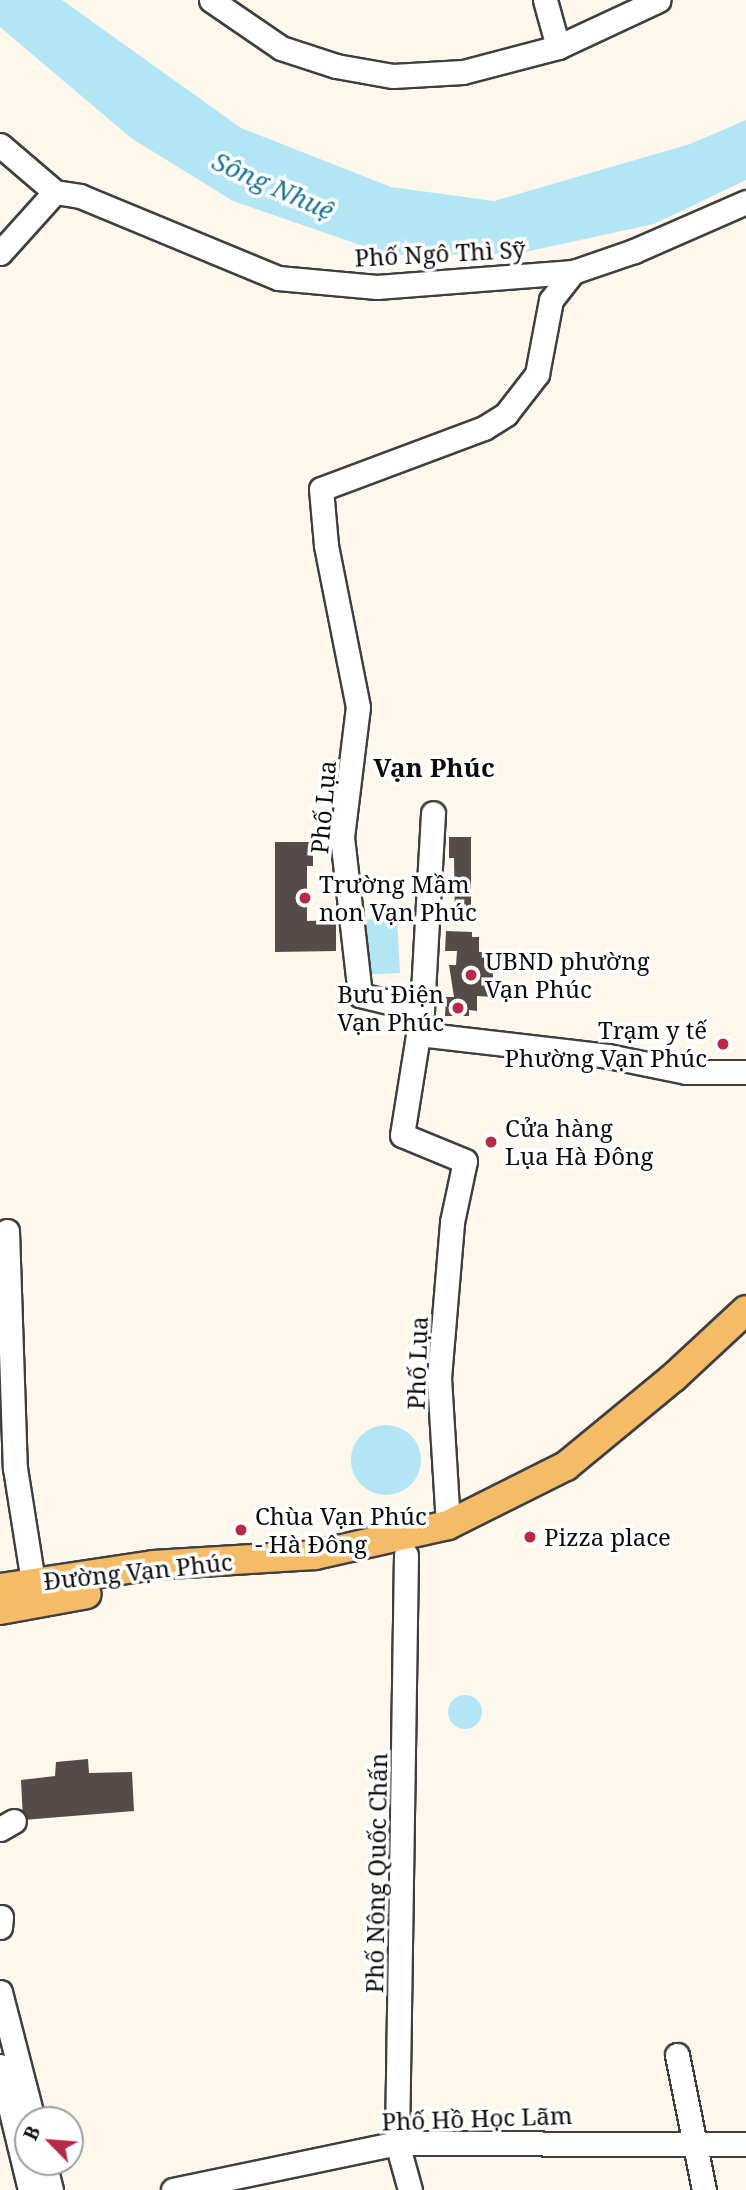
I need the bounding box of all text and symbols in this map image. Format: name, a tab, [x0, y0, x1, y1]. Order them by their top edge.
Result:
water label: Sông Nhuệ	[207, 145, 339, 227]
street label: Phố Ngô Thì Sỹ	[354, 234, 526, 272]
district label: Vạn Phúc	[373, 752, 495, 784]
street label: Phố Lụa	[305, 759, 341, 855]
place label: Trường Mầm non Vạn Phúc	[319, 870, 477, 926]
marker: Trường Mầm non Vạn Phúc	[297, 890, 313, 906]
place label: UBND phường Vạn Phúc	[485, 947, 650, 1003]
marker: UBND phường Vạn Phúc	[463, 967, 479, 983]
place label: Bưu Điện Vạn Phúc	[337, 980, 444, 1036]
marker: Bưu Điện Vạn Phúc	[450, 1000, 466, 1016]
place label: Trạm y tế Phường Vạn Phúc	[505, 1016, 707, 1072]
marker: Trạm y tế Phường Vạn Phúc	[713, 1034, 733, 1054]
place label: Cửa hàng Lụa Hà Đông	[505, 1114, 653, 1170]
marker: Cửa hàng Lụa Hà Đông	[483, 1134, 499, 1150]
street label: Phố Lụa	[401, 1316, 433, 1410]
place label: Chùa Vạn Phúc - Hà Đông	[255, 1502, 427, 1558]
marker: Chùa Vạn Phúc - Hà Đông	[233, 1522, 249, 1538]
place label: Pizza place	[544, 1523, 671, 1551]
marker: Pizza place	[522, 1529, 538, 1545]
street label: Đường Vạn Phúc	[42, 1547, 234, 1595]
street label: Phố Nông Quốc Chấn	[360, 1753, 392, 1993]
street label: Phố Hồ Học Lãm	[381, 2100, 573, 2136]
north arrow	[14, 2106, 84, 2176]
text: B	[17, 2122, 46, 2144]

